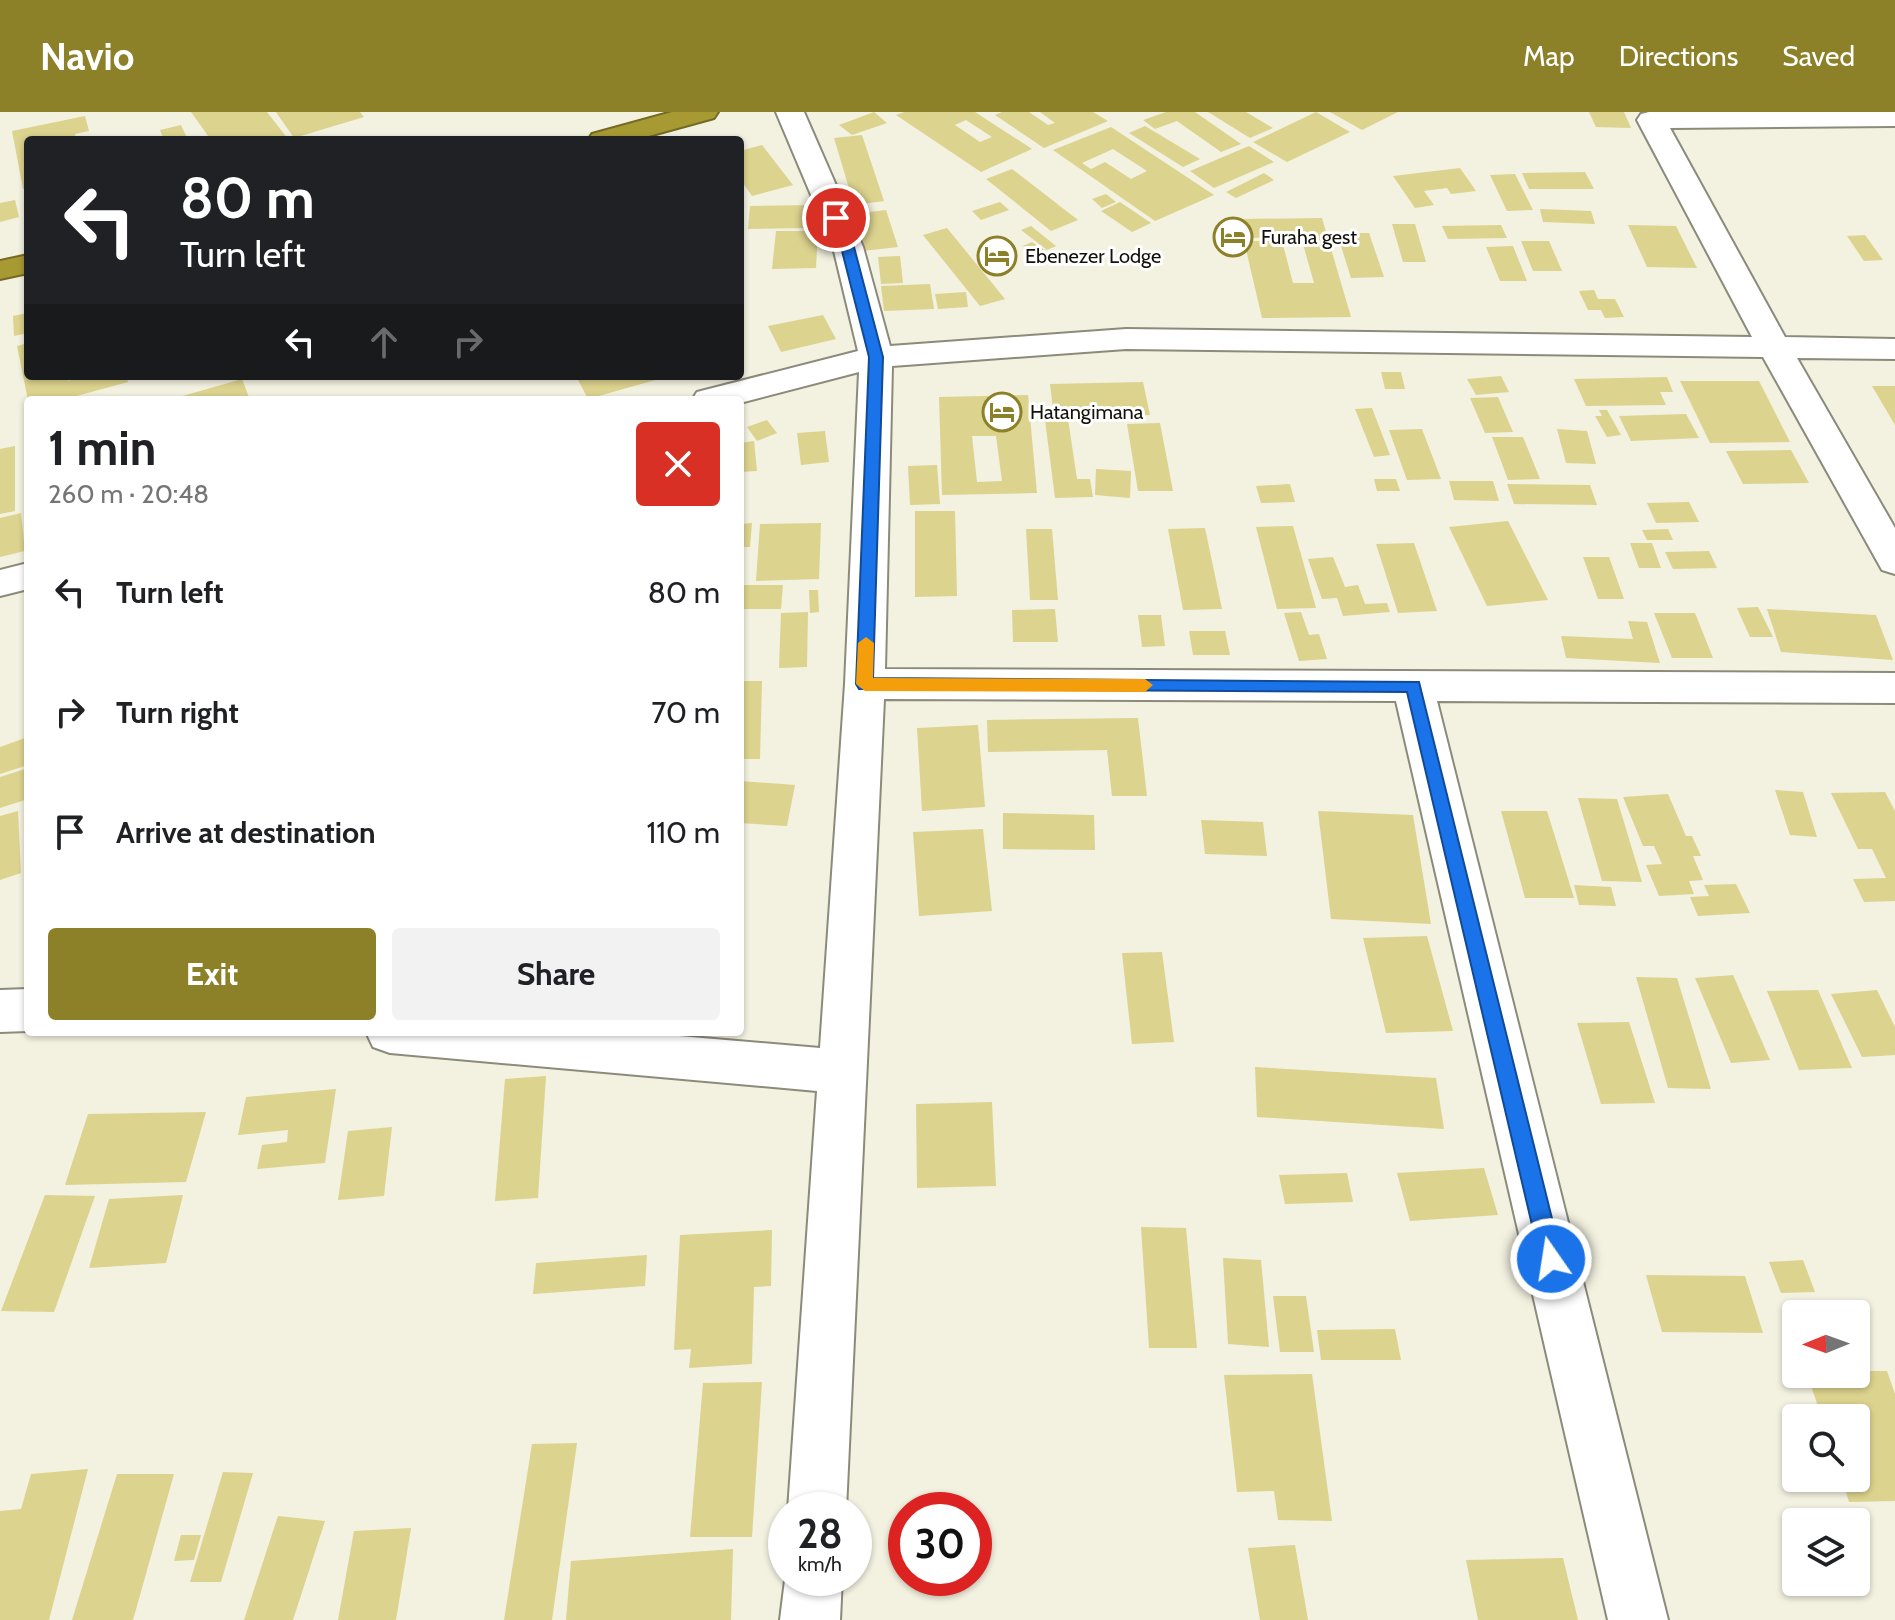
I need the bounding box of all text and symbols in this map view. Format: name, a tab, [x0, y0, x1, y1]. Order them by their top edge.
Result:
text: Navio	[40, 33, 134, 80]
text: Map	[1523, 39, 1575, 73]
text: Directions	[1619, 39, 1738, 73]
text: Saved	[1782, 39, 1855, 73]
text: 80 m	[180, 164, 315, 232]
icon: left	[48, 168, 152, 272]
pin	[802, 184, 870, 252]
icon: arrive	[814, 196, 858, 240]
hotel icon: Furaha gest	[1212, 216, 1254, 258]
place label: Furaha gest	[1261, 225, 1357, 249]
text: Turn left	[180, 232, 305, 276]
hotel icon: Ebenezer Lodge	[976, 235, 1018, 277]
place label: Ebenezer Lodge	[1025, 244, 1161, 268]
icon: left	[278, 320, 322, 364]
icon: ahead	[362, 320, 406, 364]
icon: right	[446, 320, 490, 364]
hotel icon: Hatangimana	[981, 391, 1023, 433]
place label: Hatangimana	[1030, 400, 1144, 424]
text: 1 min	[48, 419, 156, 477]
button: close	[636, 422, 720, 506]
text: 260 m · 20:48	[48, 478, 209, 510]
icon: left	[48, 570, 92, 614]
text: Turn left	[116, 574, 224, 611]
text: 80 m	[648, 574, 720, 611]
icon: right	[48, 690, 92, 734]
text: Turn right	[116, 694, 239, 731]
text: 70 m	[651, 694, 720, 731]
icon: arrive	[48, 810, 92, 854]
text: Arrive at destination	[116, 814, 376, 851]
text: 110 m	[646, 814, 720, 851]
button: Exit	[48, 928, 376, 1020]
button: Share	[392, 928, 720, 1020]
position arrow	[1509, 1217, 1593, 1301]
north arrow	[1782, 1300, 1870, 1388]
map controls	[1782, 1300, 1870, 1596]
button: search	[1782, 1404, 1870, 1492]
speed limit sign: 30	[888, 1492, 992, 1596]
button: layers	[1782, 1508, 1870, 1596]
text: 28	[797, 1509, 843, 1558]
text: km/h	[798, 1552, 842, 1576]

